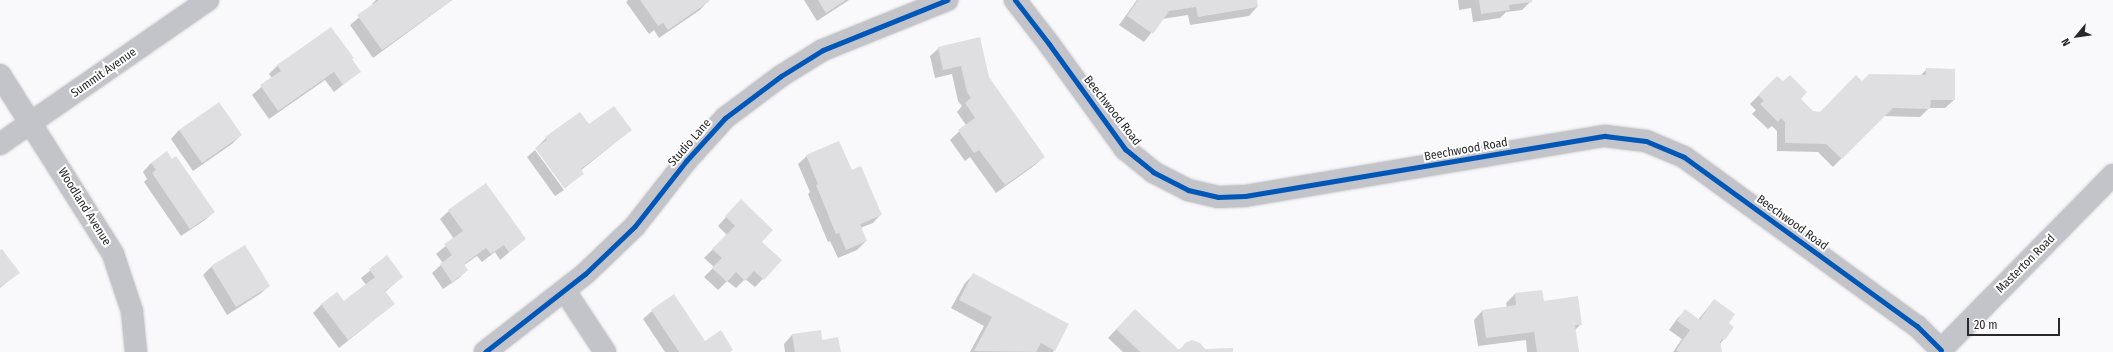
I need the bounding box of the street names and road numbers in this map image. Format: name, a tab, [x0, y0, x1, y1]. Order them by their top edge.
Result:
street label: Summit Avenue	[69, 45, 139, 101]
street label: Beechwood Road	[1080, 73, 1144, 149]
street label: Studio Lane	[666, 116, 714, 170]
street label: Beechwood Road	[1423, 136, 1509, 164]
street label: Woodland Avenue	[54, 166, 114, 248]
street label: Beechwood Road	[1754, 192, 1830, 254]
street label: Masterton Road	[1994, 232, 2058, 296]

